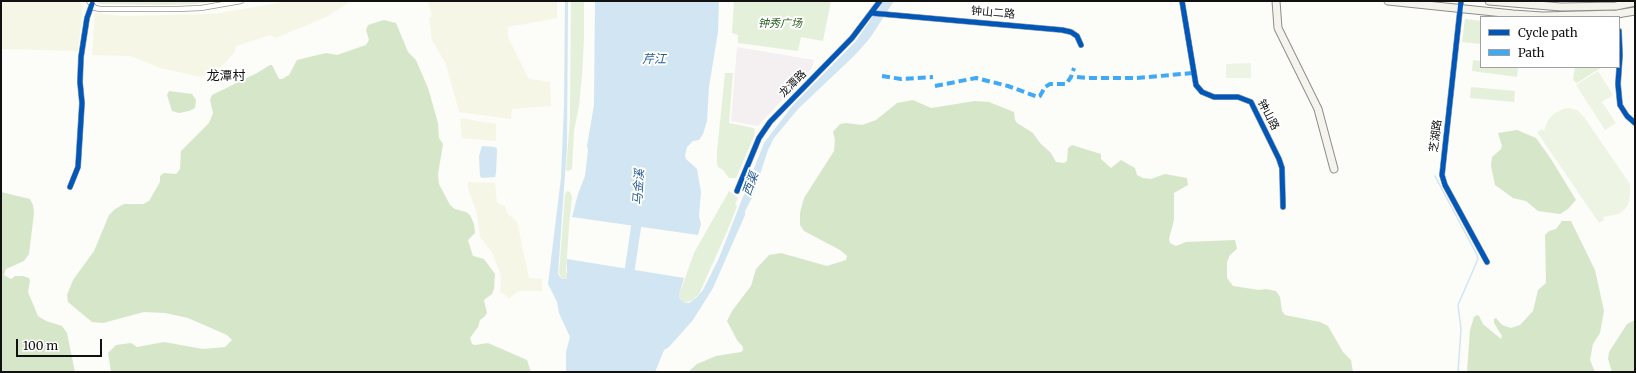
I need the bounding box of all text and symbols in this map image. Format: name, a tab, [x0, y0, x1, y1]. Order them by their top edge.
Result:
street label: 钟山二路	[971, 5, 1015, 21]
legend	[1480, 16, 1620, 68]
park label: 钟秀广场	[758, 17, 802, 31]
text: Cycle path	[1518, 25, 1578, 40]
text: Path	[1518, 45, 1544, 60]
water label: 芹江	[642, 53, 666, 67]
district label: 龙潭村	[207, 68, 245, 84]
street label: 龙潭路	[777, 68, 809, 100]
street label: 钟山路	[1254, 97, 1282, 133]
street label: 芝湖路	[1427, 119, 1445, 153]
water label: 马金溪	[631, 169, 647, 205]
water label: 西渠	[740, 170, 762, 198]
scale bar	[18, 331, 104, 357]
text: 100 m	[23, 338, 58, 353]

